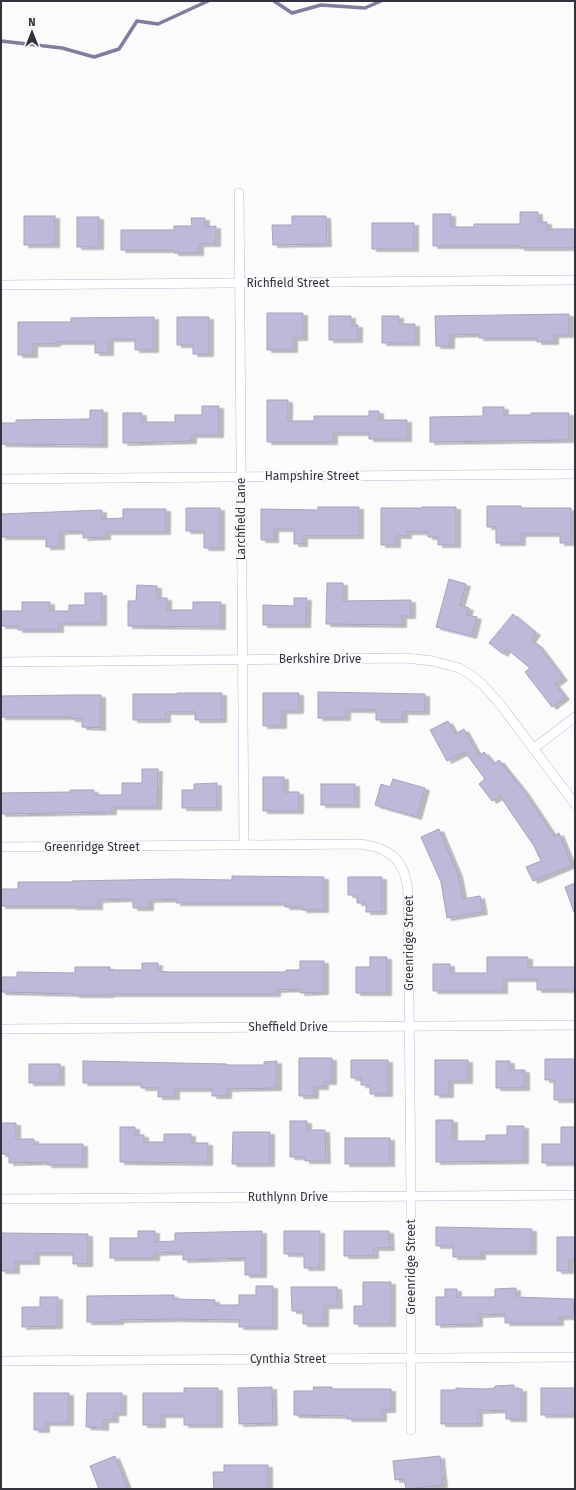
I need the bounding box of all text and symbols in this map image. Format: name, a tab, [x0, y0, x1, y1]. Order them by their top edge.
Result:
north arrow	[12, 12, 52, 52]
text: N	[28, 16, 36, 29]
street label: Richfield Street	[246, 276, 330, 290]
street label: Hampshire Street	[265, 469, 360, 483]
street label: Larchfield Lane	[234, 478, 248, 560]
street label: Berkshire Drive	[279, 652, 361, 666]
street label: Greenridge Street	[44, 840, 140, 854]
street label: Greenridge Street	[402, 895, 416, 991]
street label: Sheffield Drive	[248, 1020, 328, 1034]
street label: Ruthlynn Drive	[248, 1190, 328, 1204]
street label: Greenridge Street	[404, 1219, 418, 1315]
street label: Cynthia Street	[250, 1352, 327, 1366]

